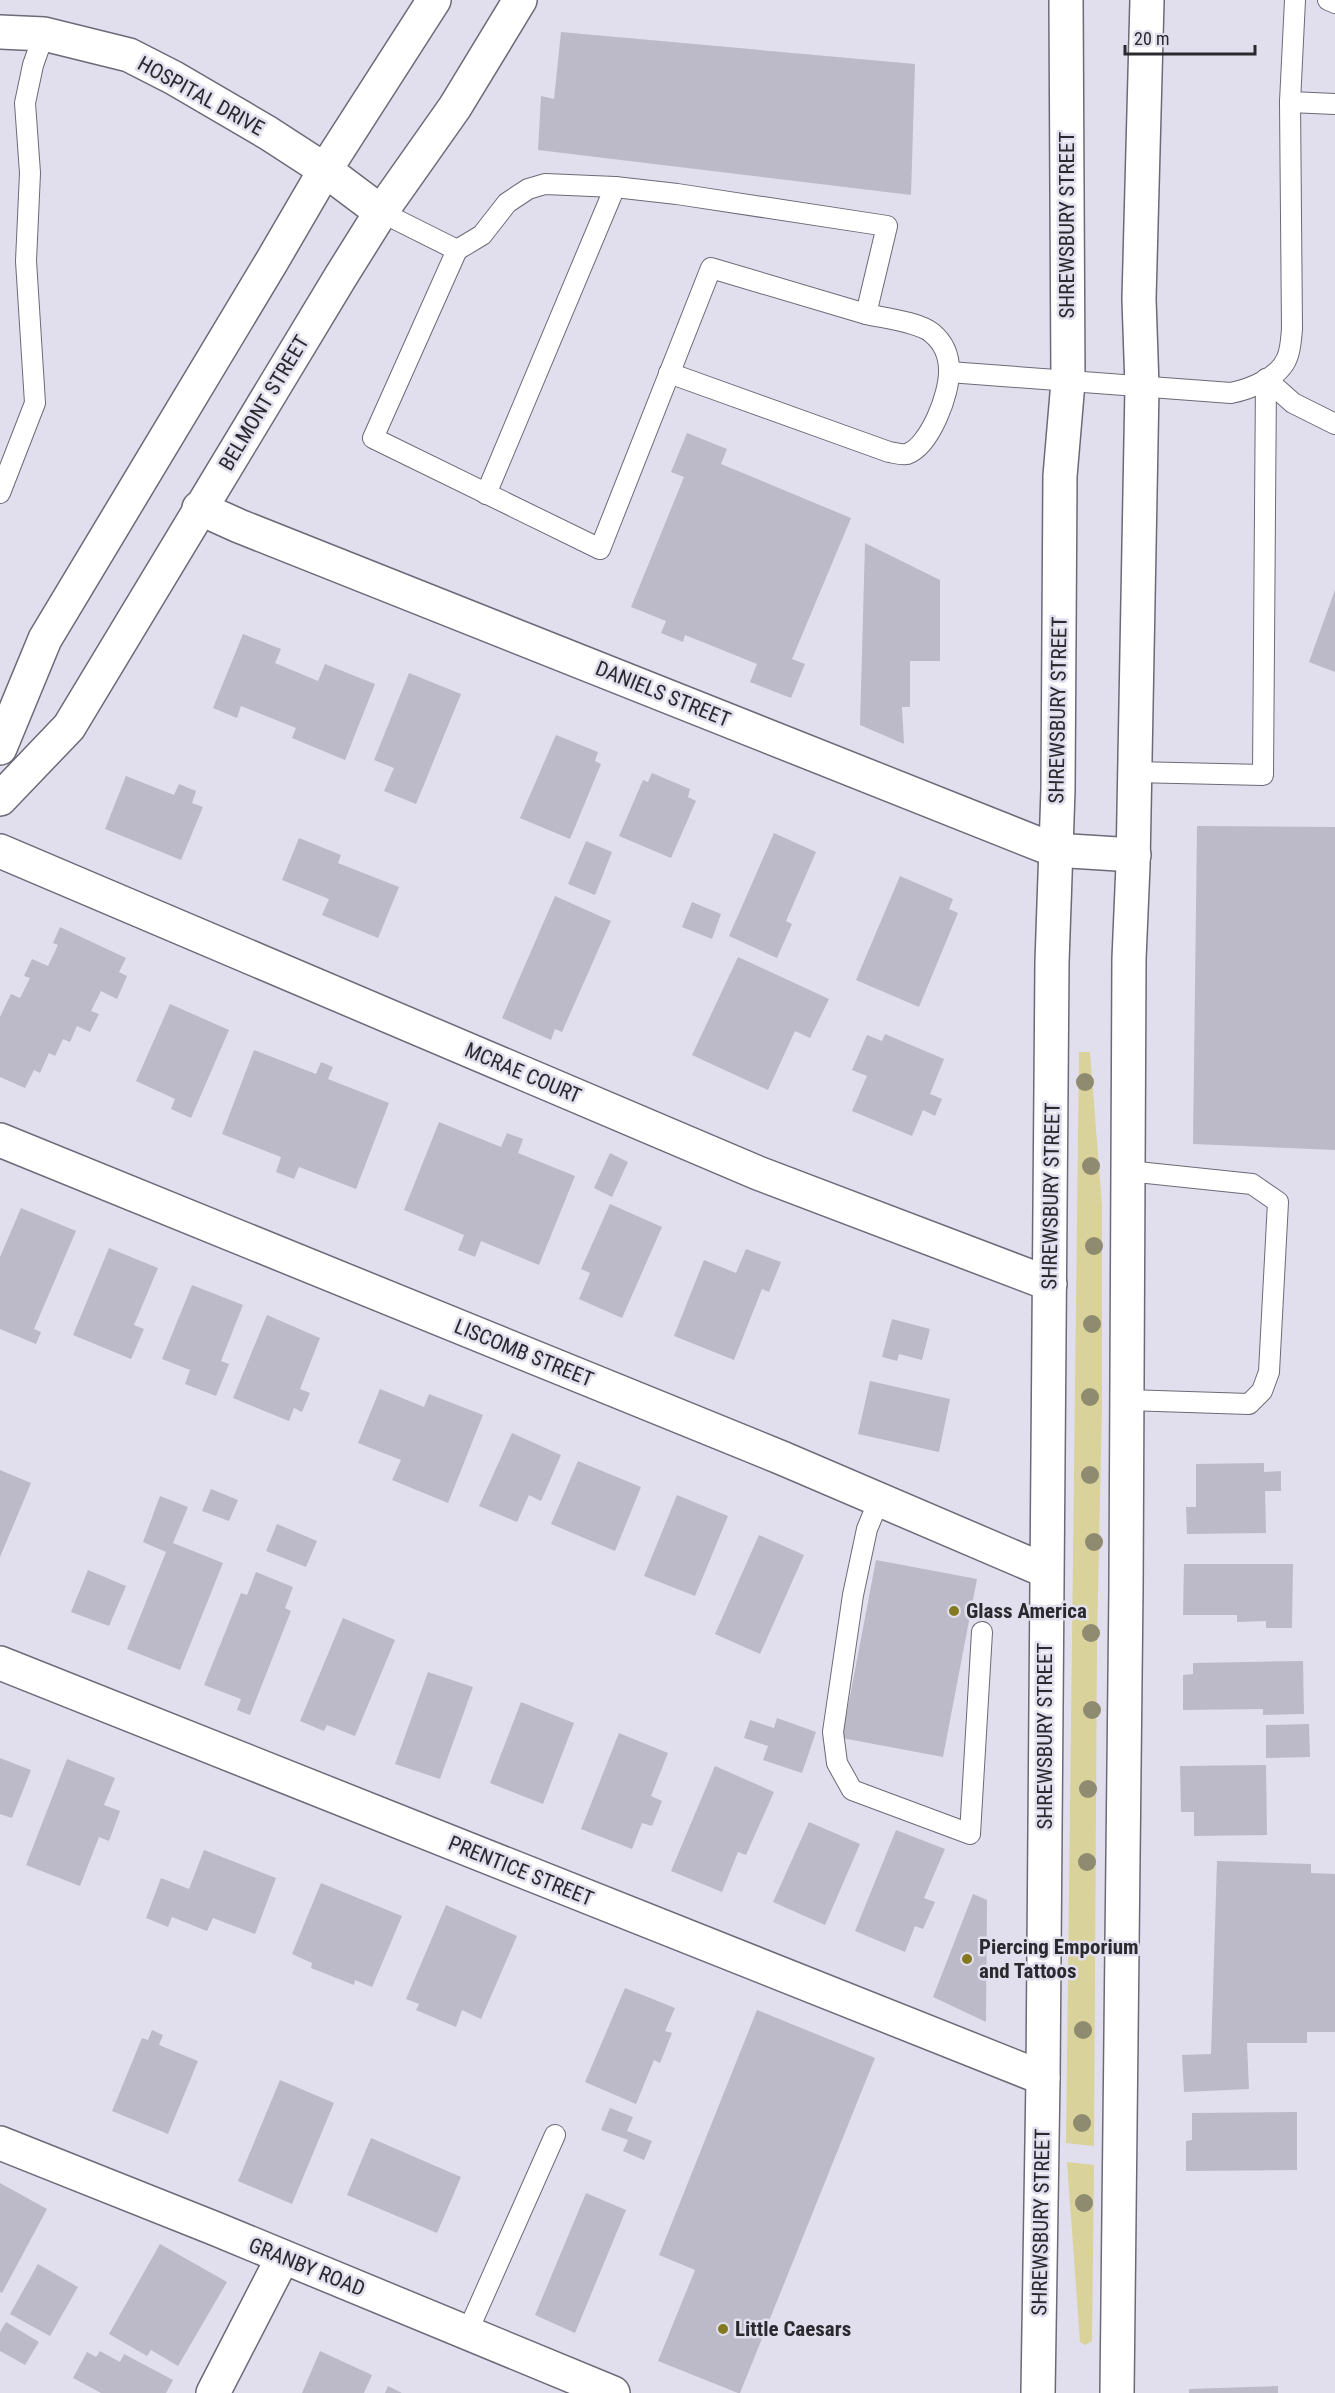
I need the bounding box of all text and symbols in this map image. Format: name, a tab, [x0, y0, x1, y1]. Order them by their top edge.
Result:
scale bar	[1125, 18, 1256, 56]
text: 20 m	[1134, 28, 1169, 49]
street label: HOSPITAL DRIVE	[134, 51, 268, 141]
street label: SHREWSBURY STREET	[1055, 131, 1079, 319]
street label: BELMONT STREET	[214, 331, 314, 475]
street label: SHREWSBURY STREET	[1044, 616, 1072, 804]
street label: DANIELS STREET	[592, 656, 734, 732]
street label: MCRAE COURT	[461, 1038, 585, 1108]
street label: SHREWSBURY STREET	[1037, 1102, 1065, 1290]
street label: LISCOMB STREET	[451, 1314, 597, 1392]
place label: Glass America	[966, 1599, 1087, 1623]
marker: Glass America	[947, 1604, 961, 1618]
street label: SHREWSBURY STREET	[1033, 1642, 1057, 1830]
street label: PRENTICE STREET	[445, 1831, 597, 1911]
place label: Piercing Emporium and Tattoos	[979, 1935, 1139, 1983]
marker: Piercing Emporium and Tattoos	[960, 1952, 974, 1966]
street label: SHREWSBURY STREET	[1027, 2128, 1055, 2316]
street label: GRANBY ROAD	[245, 2233, 369, 2301]
place label: Little Caesars	[735, 2317, 851, 2341]
marker: Little Caesars	[716, 2322, 730, 2336]

